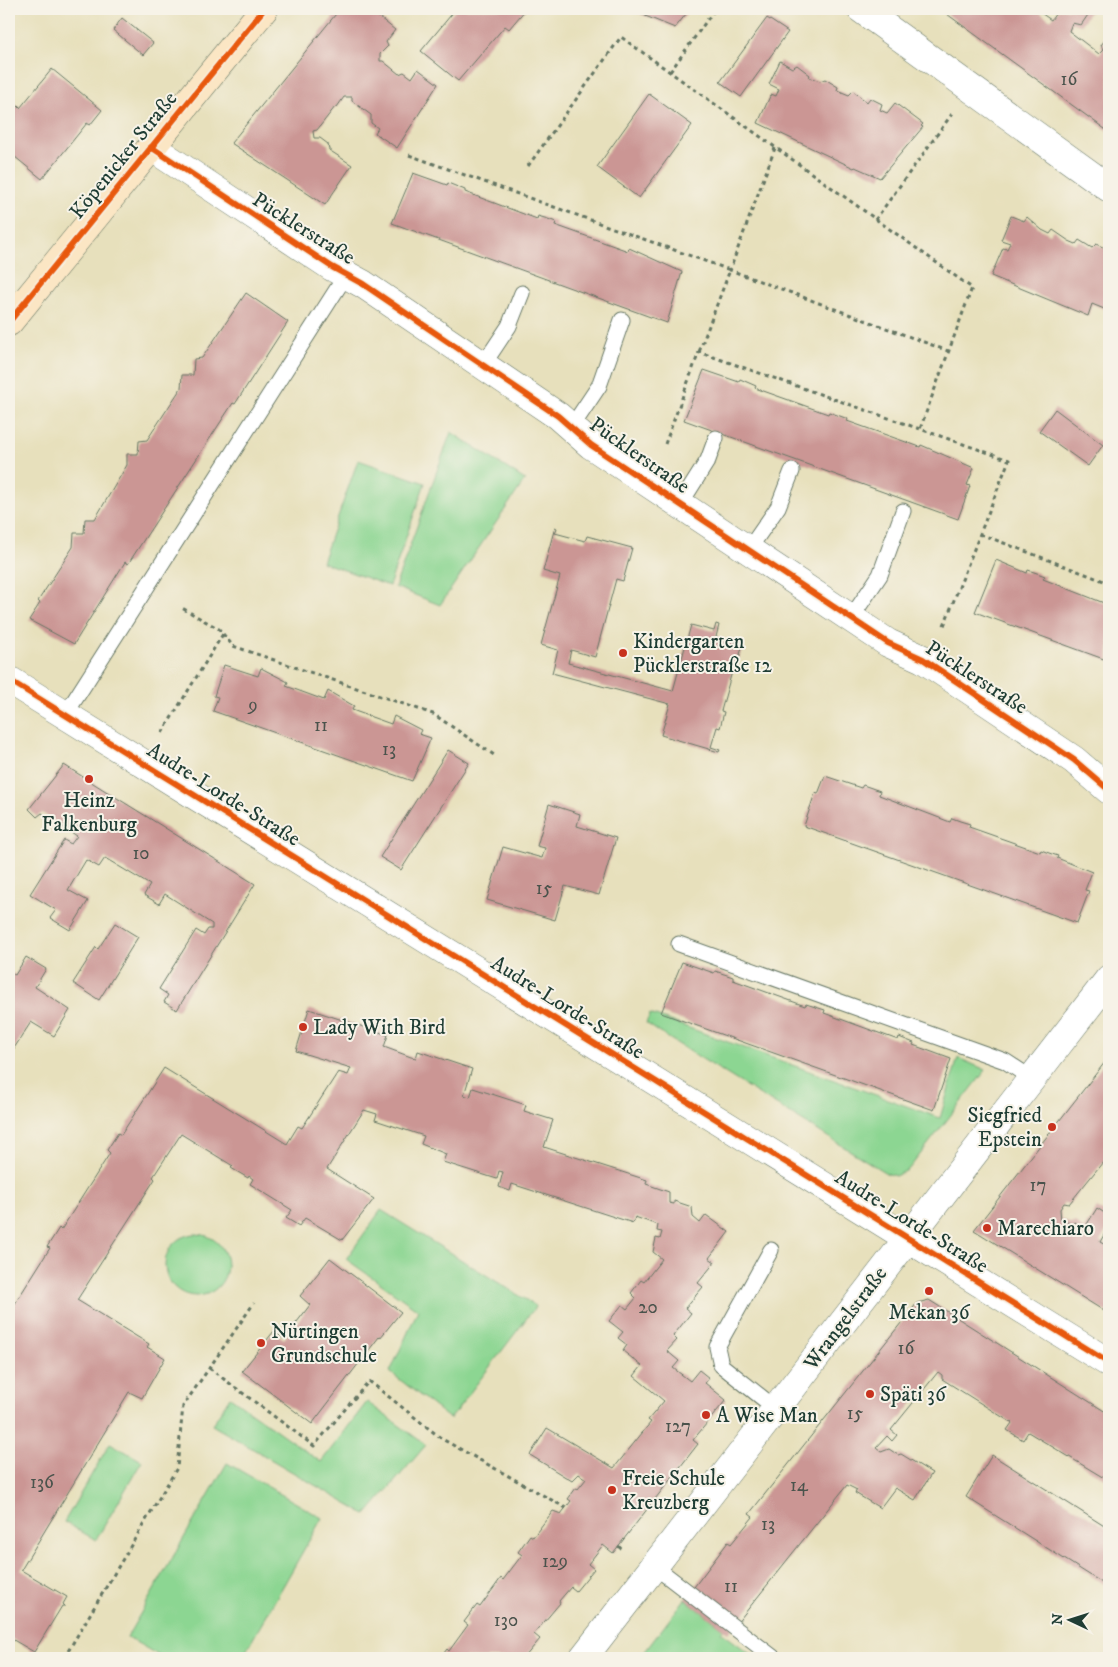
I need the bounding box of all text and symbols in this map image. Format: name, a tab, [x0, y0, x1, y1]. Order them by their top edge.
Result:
house number: 16	[1061, 68, 1079, 91]
street label: Köpenicker Straße	[64, 86, 183, 225]
street label: Pücklerstraße	[247, 187, 360, 271]
street label: Pücklerstraße	[584, 412, 695, 500]
place label: Kindergarten Pücklerstraße 12	[633, 629, 773, 679]
street label: Pücklerstraße	[921, 635, 1033, 721]
marker: Kindergarten Pücklerstraße 12	[617, 647, 629, 659]
house number: 9	[247, 694, 258, 717]
house number: 11	[314, 714, 328, 737]
street label: Audre-Lorde-Straße	[142, 737, 305, 853]
house number: 13	[382, 738, 396, 761]
marker: Heinz Falkenburg	[83, 773, 95, 785]
place label: Heinz Falkenburg	[41, 788, 137, 838]
house number: 10	[132, 842, 150, 865]
house number: 15	[536, 877, 553, 900]
street label: Audre-Lorde-Straße	[486, 950, 649, 1066]
place label: Lady With Bird	[313, 1015, 446, 1041]
marker: Lady With Bird	[297, 1021, 309, 1033]
place label: Siegfried Epstein	[968, 1103, 1043, 1153]
marker: Siegfried Epstein	[1046, 1121, 1058, 1133]
street label: Audre-Lorde-Straße	[830, 1164, 993, 1280]
house number: 17	[1030, 1174, 1047, 1197]
place label: Marechiaro	[997, 1216, 1094, 1242]
marker: Marechiaro	[981, 1222, 993, 1234]
street label: Wrangelstraße	[798, 1261, 893, 1376]
marker: Mekan 36	[923, 1285, 935, 1297]
house number: 20	[638, 1296, 658, 1319]
place label: Mekan 36	[888, 1300, 971, 1326]
place label: Nürtingen Grundschule	[271, 1319, 377, 1369]
marker: Nürtingen Grundschule	[255, 1337, 267, 1349]
house number: 16	[898, 1337, 916, 1360]
place label: Späti 36	[880, 1382, 947, 1408]
marker: Späti 36	[864, 1388, 876, 1400]
house number: 15	[847, 1402, 864, 1425]
place label: A Wise Man	[716, 1403, 818, 1429]
marker: A Wise Man	[700, 1409, 712, 1421]
house number: 127	[665, 1415, 691, 1438]
place label: Freie Schule Kreuzberg	[622, 1466, 725, 1516]
house number: 136	[30, 1471, 55, 1494]
house number: 14	[790, 1474, 809, 1497]
marker: Freie Schule Kreuzberg	[606, 1484, 618, 1496]
house number: 13	[761, 1513, 775, 1536]
house number: 129	[542, 1550, 568, 1573]
house number: 11	[724, 1575, 738, 1598]
north arrow	[1046, 1594, 1096, 1644]
house number: 130	[494, 1609, 518, 1632]
text: N	[1049, 1612, 1067, 1626]

